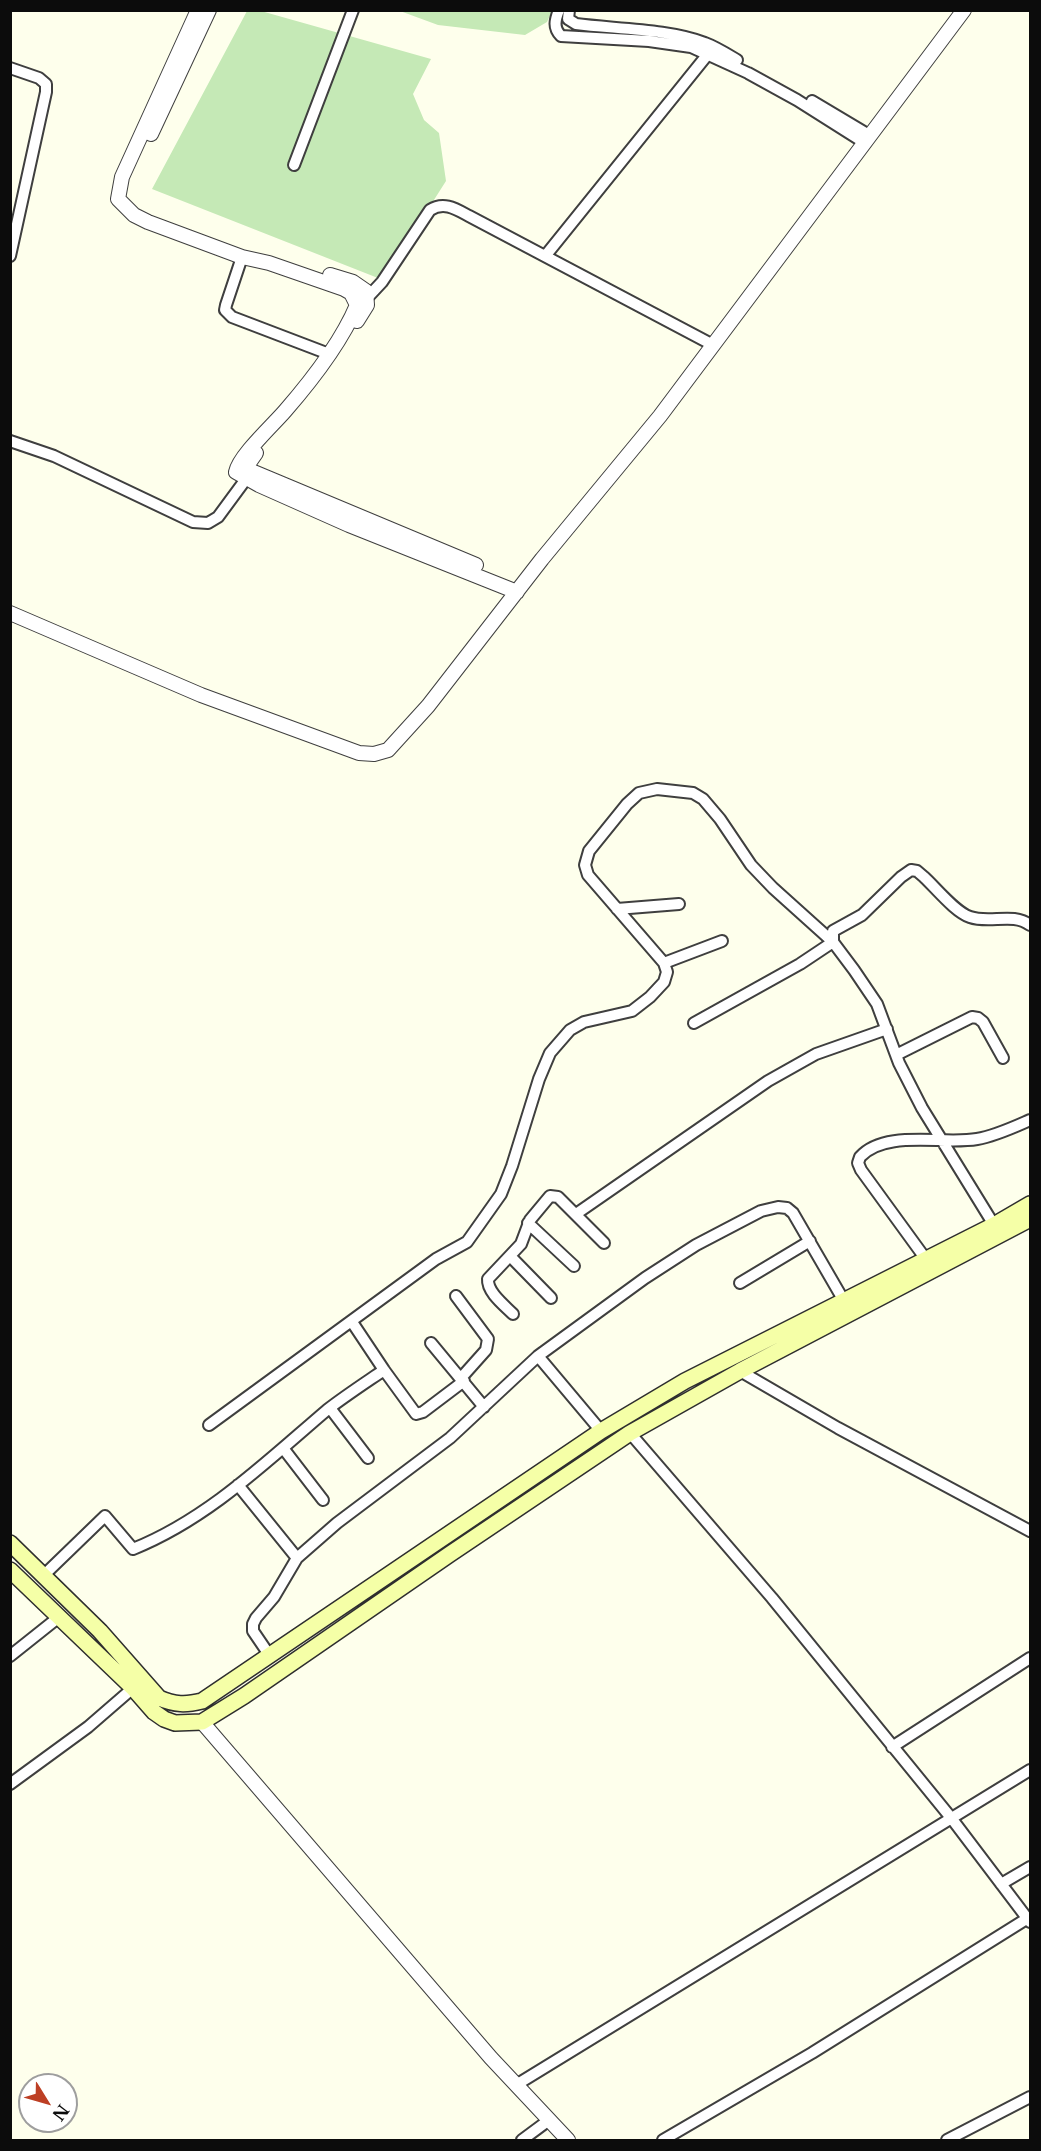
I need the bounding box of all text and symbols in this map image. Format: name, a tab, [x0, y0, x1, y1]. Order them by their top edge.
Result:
north arrow	[18, 2073, 78, 2133]
text: N	[48, 2101, 73, 2125]

